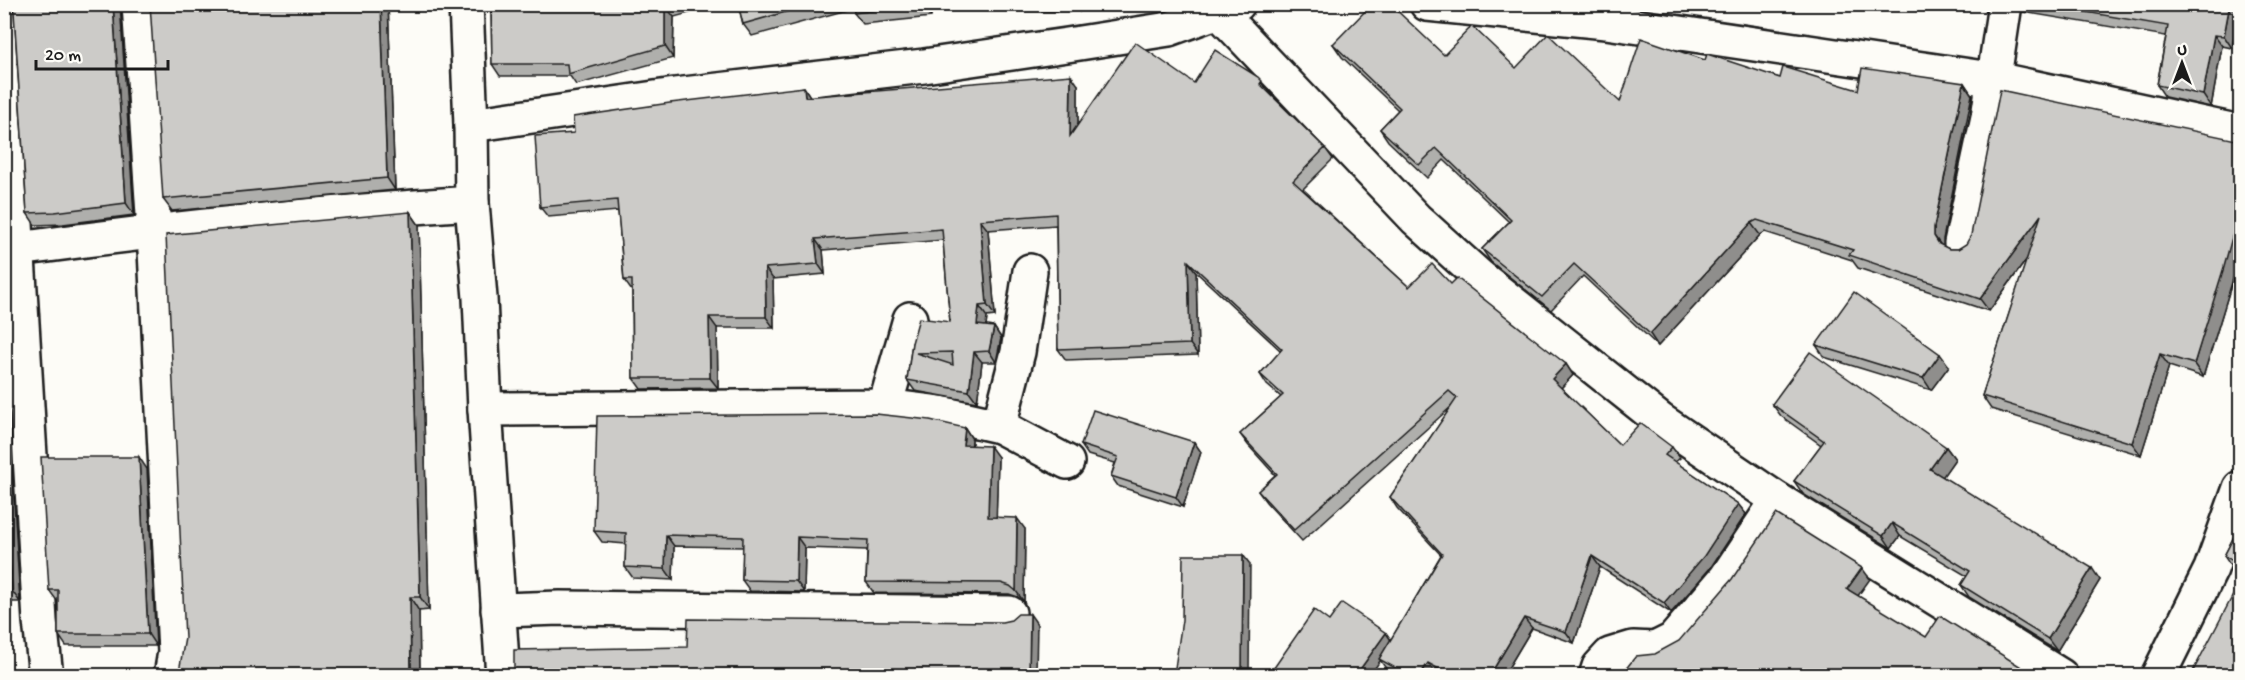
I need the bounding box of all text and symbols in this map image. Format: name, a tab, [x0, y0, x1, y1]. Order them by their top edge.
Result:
scale bar	[36, 33, 168, 71]
north arrow	[2152, 33, 2212, 93]
text: U	[2177, 42, 2187, 61]
text: 20 m	[45, 46, 81, 67]

